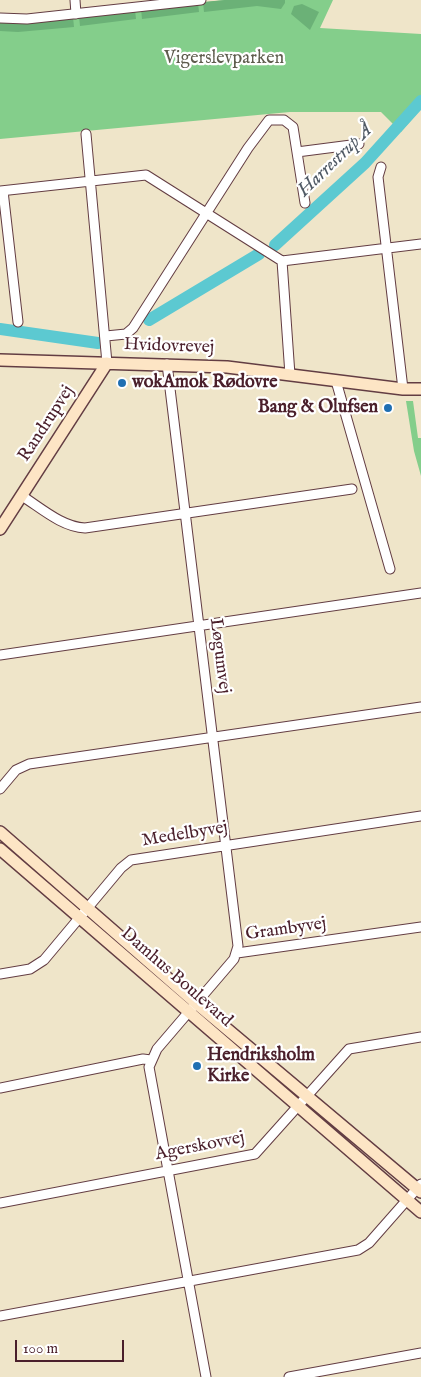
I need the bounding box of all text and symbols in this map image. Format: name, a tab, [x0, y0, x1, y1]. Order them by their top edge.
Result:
park label: Vigerslevparken	[164, 48, 284, 70]
water label: Harrestrup Å	[294, 120, 378, 202]
street label: Hvidovrevej	[124, 335, 214, 359]
place label: wokAmok Rødovre	[132, 372, 277, 394]
marker: wokAmok Rødovre	[116, 377, 128, 389]
street label: Randrupvej	[14, 382, 80, 466]
place label: Bang & Olufsen	[258, 397, 378, 419]
marker: Bang & Olufsen	[382, 402, 394, 414]
street label: Løgumvej	[204, 617, 234, 695]
street label: Medelbyvej	[141, 818, 229, 852]
street label: Grambyvej	[244, 914, 328, 946]
street label: Damhus Boulevard	[116, 924, 236, 1032]
place label: Hendriksholm Kirke	[207, 1045, 315, 1088]
marker: Hendriksholm Kirke	[191, 1060, 203, 1072]
street label: Agerskovvej	[153, 1128, 247, 1166]
scale bar	[18, 1330, 126, 1362]
text: 100 m	[23, 1339, 58, 1358]

